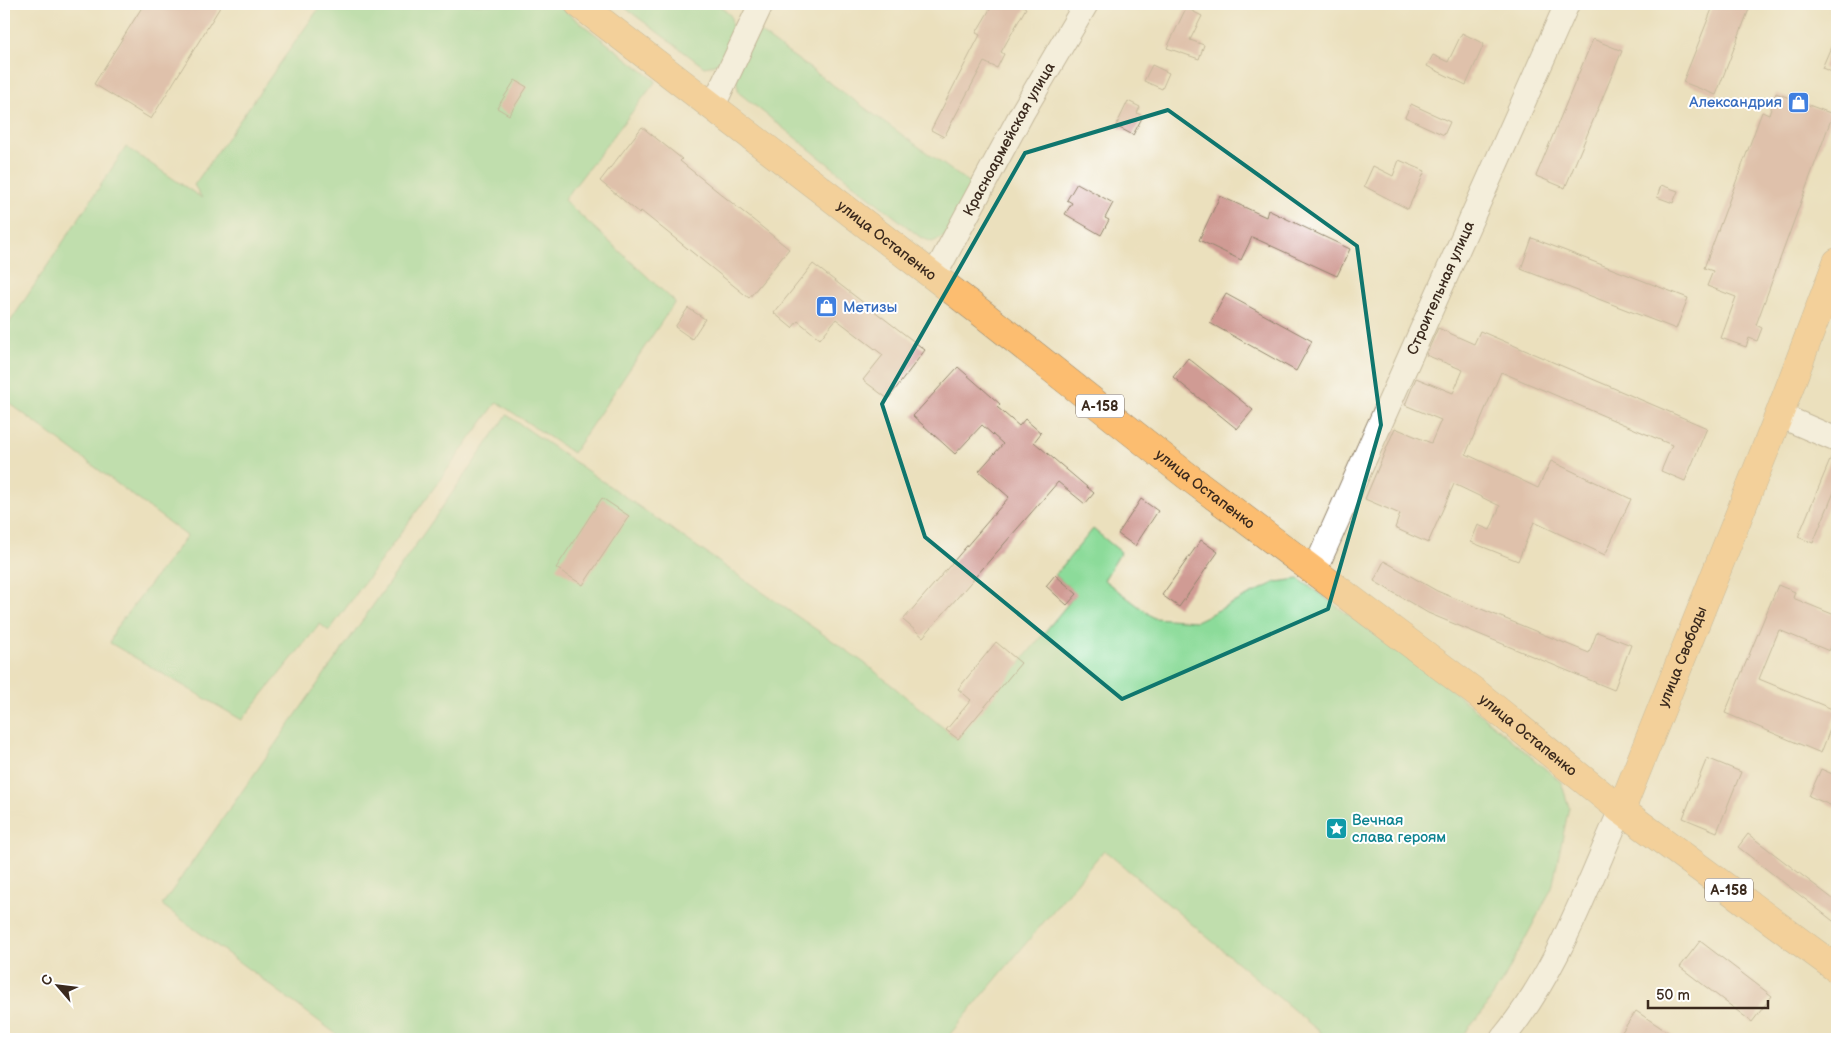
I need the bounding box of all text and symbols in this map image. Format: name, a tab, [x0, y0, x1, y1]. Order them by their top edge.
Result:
street label: Красноармейская улица	[959, 59, 1060, 220]
shop icon: Александрия	[1786, 90, 1810, 114]
place label: Александрия	[1688, 93, 1782, 112]
street label: улица Остапенко	[833, 196, 940, 285]
street label: Строительная улица	[1403, 218, 1479, 358]
shop icon: Метизы	[815, 295, 839, 319]
place label: Метизы	[843, 298, 897, 317]
road number: А-158	[1076, 394, 1124, 418]
street label: улица Остапенко	[1151, 445, 1259, 533]
street label: улица Свободы	[1654, 604, 1711, 710]
street label: улица Остапенко	[1475, 690, 1581, 781]
place label: Вечная слава героям	[1352, 811, 1446, 847]
place icon: Вечная слава героям	[1324, 817, 1348, 841]
road number: А-158	[1705, 878, 1753, 902]
north arrow	[32, 960, 82, 1010]
text: С	[37, 972, 57, 988]
scale bar	[1648, 978, 1768, 1010]
text: 50 m	[1656, 986, 1690, 1005]

